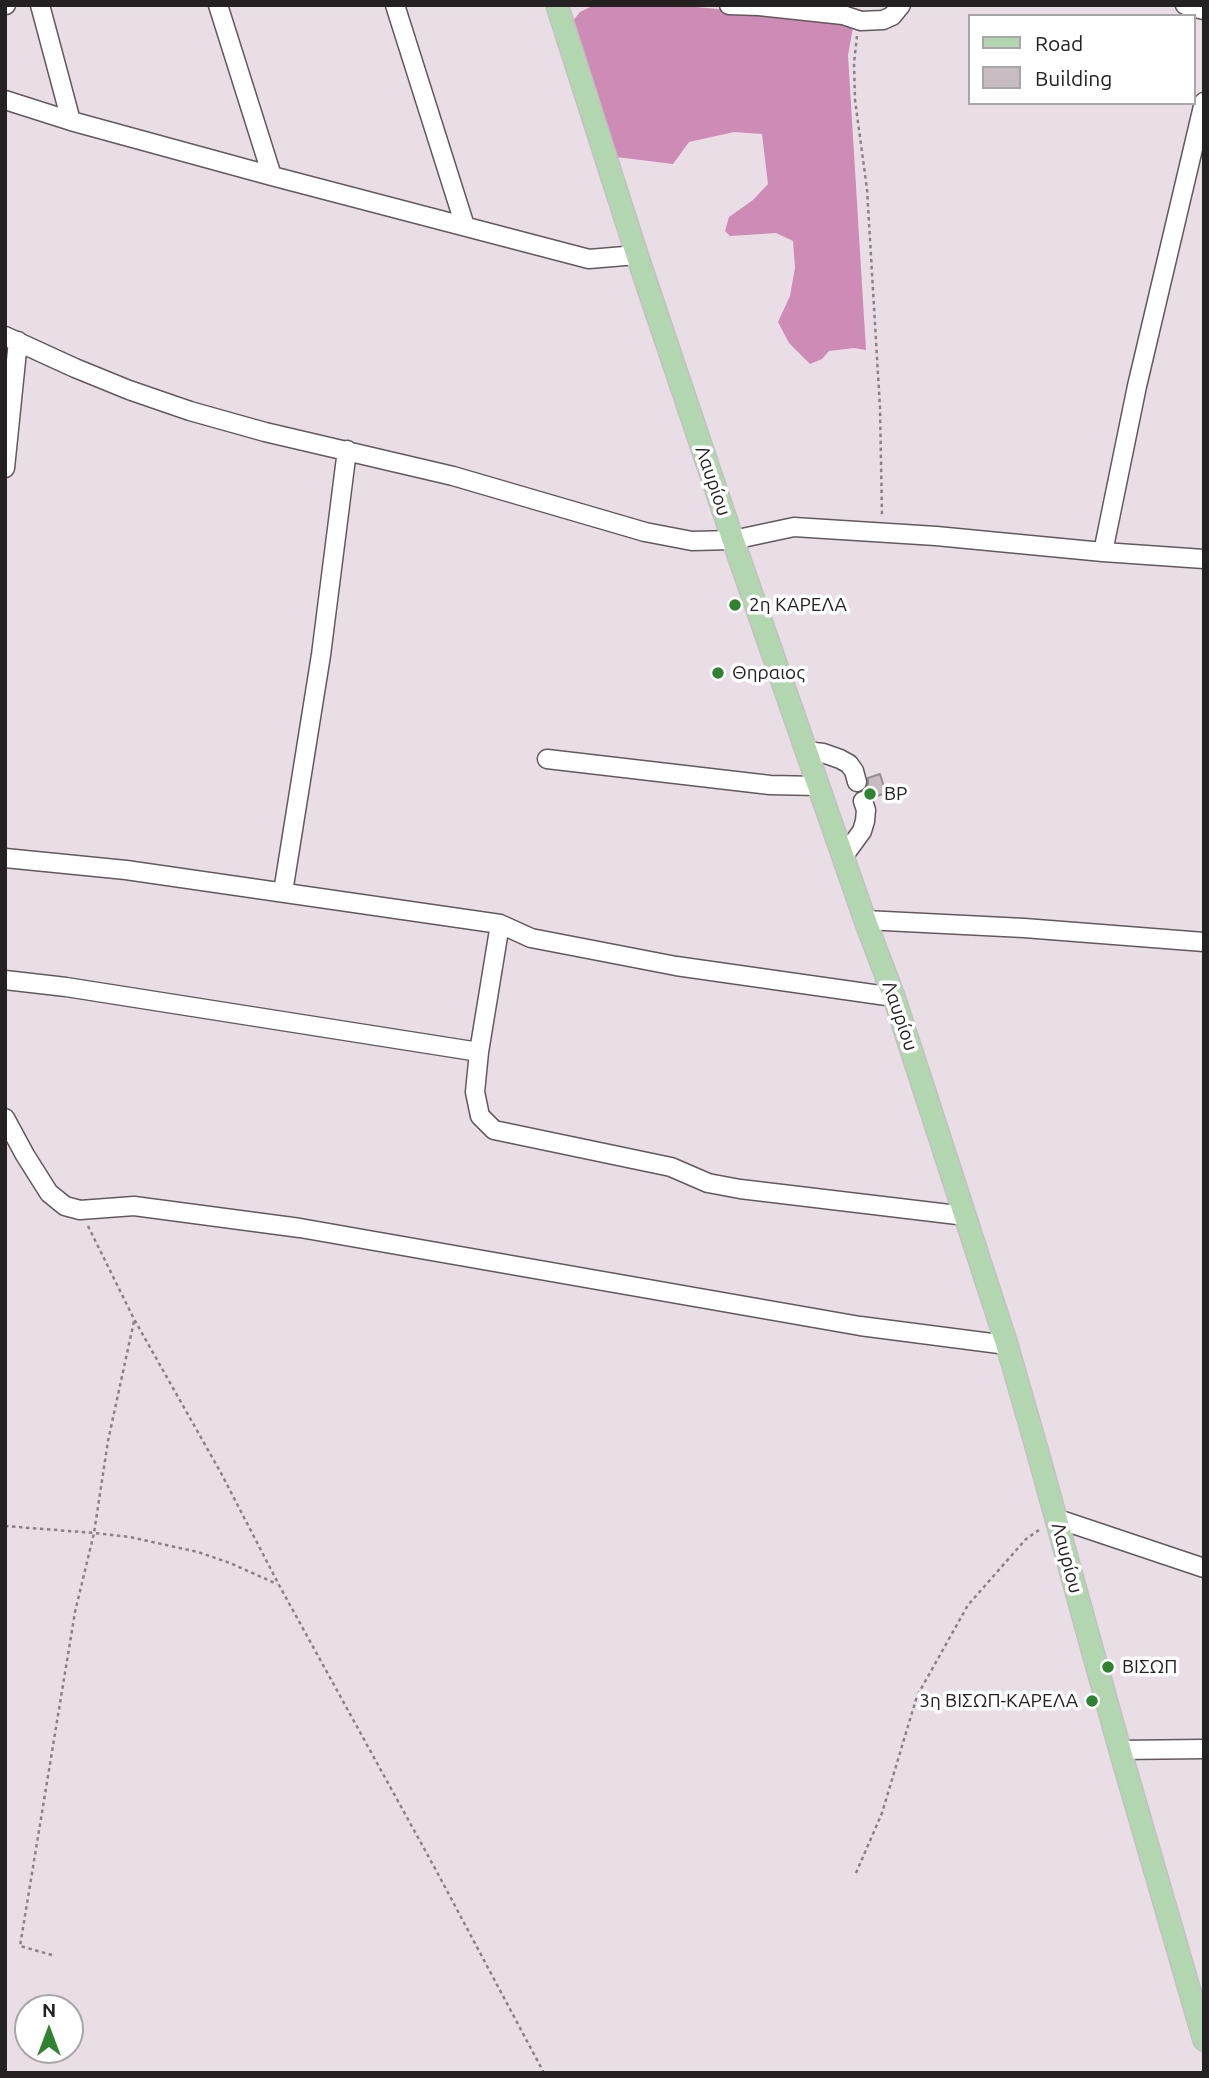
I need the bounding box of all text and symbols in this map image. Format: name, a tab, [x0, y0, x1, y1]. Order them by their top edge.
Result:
legend	[968, 14, 1195, 105]
text: Road	[1035, 31, 1083, 55]
text: Building	[1035, 66, 1112, 90]
street label: Λαυρίου	[690, 443, 736, 519]
place label: 2η ΚΑΡΕΛΑ	[749, 594, 847, 616]
marker: 2η ΚΑΡΕΛΑ	[727, 597, 743, 613]
place label: Θηραιος	[732, 662, 805, 684]
marker: Θηραιος	[710, 665, 726, 681]
place label: BP	[884, 783, 907, 805]
marker: BP	[862, 786, 878, 802]
street label: Λαυρίου	[877, 978, 923, 1054]
street label: Λαυρίου	[1047, 1520, 1087, 1596]
place label: ΒΙΣΩΠ	[1122, 1656, 1177, 1678]
marker: ΒΙΣΩΠ	[1100, 1659, 1116, 1675]
place label: 3η ΒΙΣΩΠ-ΚΑΡΕΛΑ	[919, 1690, 1078, 1712]
marker: 3η ΒΙΣΩΠ-ΚΑΡΕΛΑ	[1084, 1693, 1100, 1709]
north arrow	[14, 1994, 84, 2064]
text: N	[42, 1999, 56, 2021]

